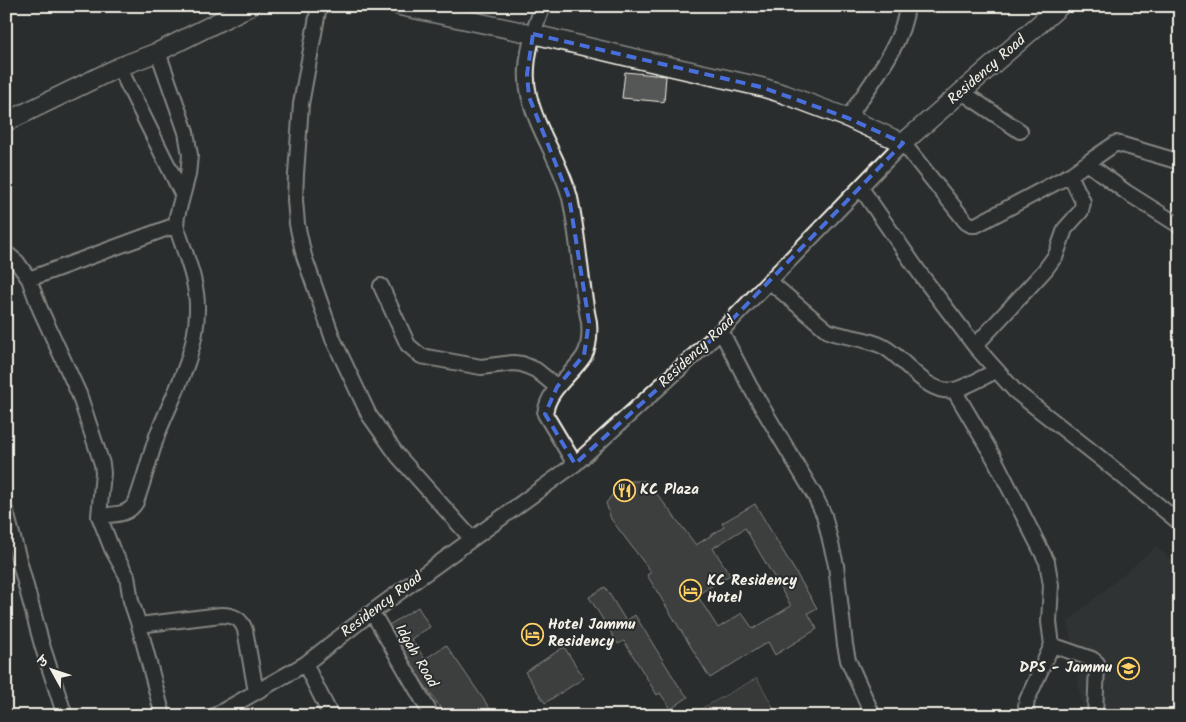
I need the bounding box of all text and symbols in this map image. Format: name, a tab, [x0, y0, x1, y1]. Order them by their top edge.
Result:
street label: Residency Road	[942, 29, 1032, 111]
street label: Residency Road	[653, 310, 741, 394]
restaurant icon: KC Plaza	[612, 478, 636, 502]
place label: KC Plaza	[640, 478, 699, 502]
street label: Residency Road	[336, 566, 429, 644]
place label: KC Residency Hotel	[707, 569, 797, 610]
hotel icon: KC Residency Hotel	[679, 578, 703, 602]
place label: Hotel Jammu Residency	[548, 613, 636, 654]
street label: Idgah Road	[388, 619, 444, 693]
hotel icon: Hotel Jammu Residency	[520, 622, 544, 646]
north arrow	[28, 644, 78, 694]
text: उ	[32, 649, 56, 673]
place label: DPS - Jammu	[1019, 656, 1113, 680]
school or university icon: DPS - Jammu	[1116, 656, 1140, 680]

